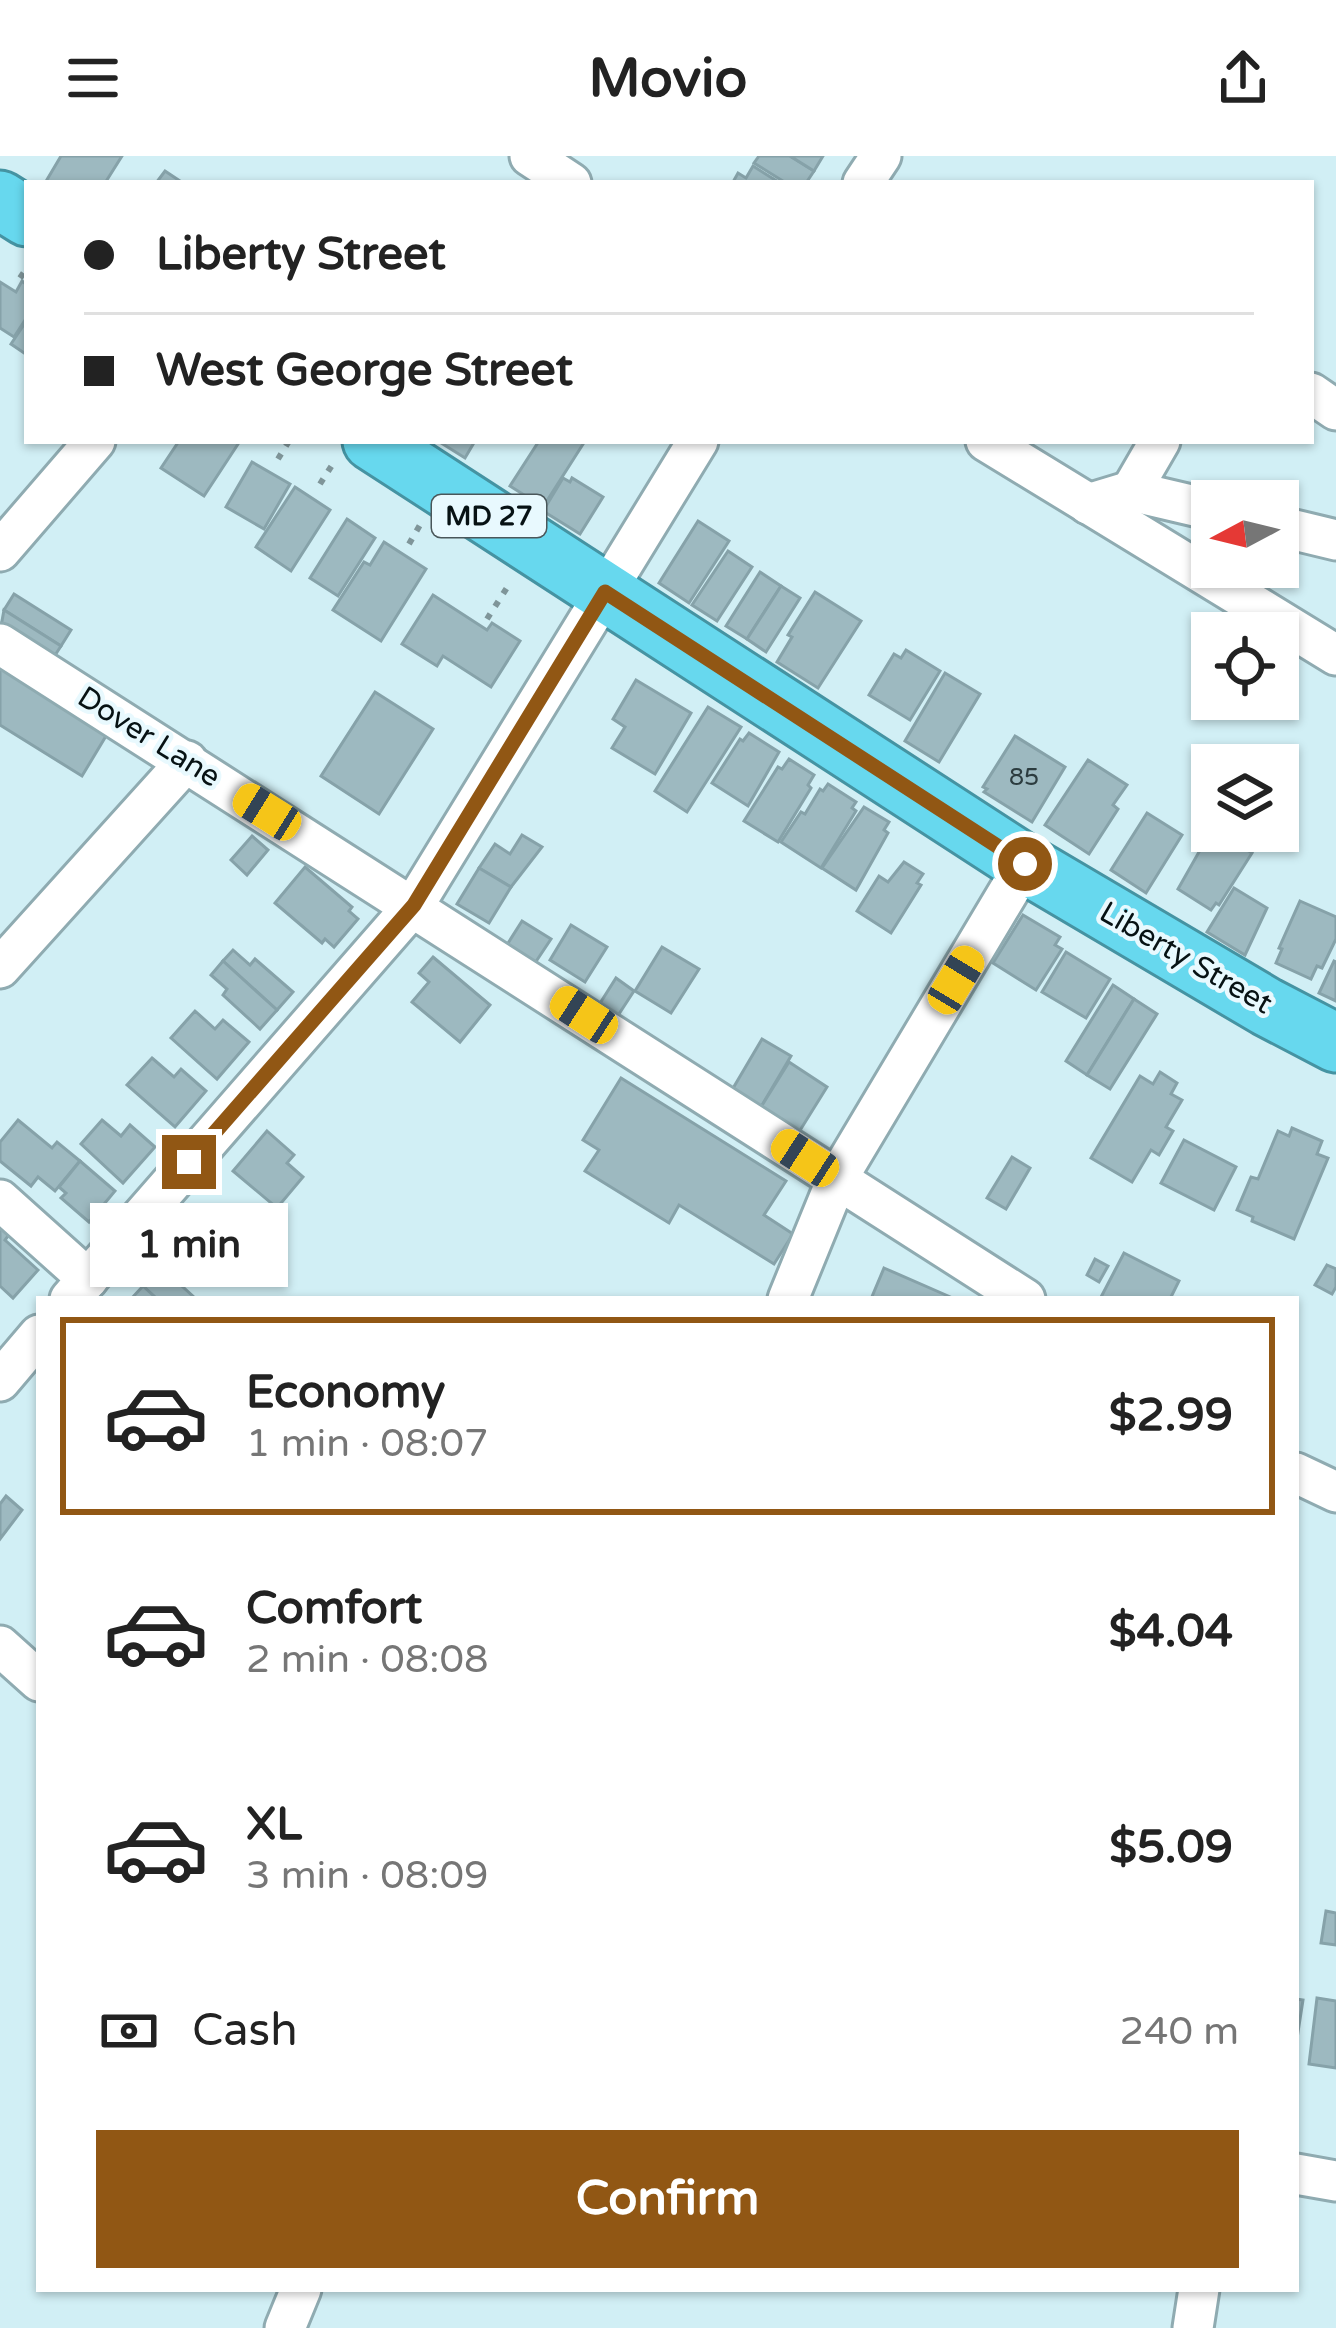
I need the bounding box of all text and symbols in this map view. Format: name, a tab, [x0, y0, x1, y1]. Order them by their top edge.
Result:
icon: menu	[60, 45, 126, 111]
icon: share	[1210, 45, 1276, 111]
text: Movio	[589, 46, 747, 111]
text: Liberty Street	[156, 228, 446, 282]
text: West George Street	[156, 344, 573, 398]
north arrow	[1191, 480, 1299, 588]
map controls	[1191, 480, 1299, 852]
road number: MD 27	[432, 495, 546, 537]
button: locate	[1191, 612, 1299, 720]
street label: Dover Lane	[71, 679, 227, 795]
button: layers	[1191, 744, 1299, 852]
house number: 85	[1009, 763, 1039, 792]
car	[227, 778, 307, 846]
route start	[998, 837, 1052, 891]
street label: Liberty Street	[1093, 894, 1279, 1022]
car	[922, 940, 990, 1020]
car	[544, 980, 624, 1050]
car	[765, 1123, 845, 1193]
route end	[162, 1135, 216, 1189]
callout: 1 min	[90, 1204, 288, 1288]
text: 1 min	[137, 1221, 241, 1268]
icon: car	[102, 1362, 210, 1470]
text: Economy	[246, 1366, 445, 1420]
text: $2.99	[1109, 1389, 1233, 1443]
text: 1 min · 08:07	[246, 1420, 488, 1467]
icon: car	[102, 1578, 210, 1686]
text: Comfort	[246, 1582, 422, 1636]
text: $4.04	[1109, 1605, 1233, 1659]
text: 2 min · 08:08	[246, 1636, 488, 1683]
icon: car	[102, 1794, 210, 1902]
text: XL	[246, 1798, 302, 1852]
text: $5.09	[1109, 1821, 1233, 1875]
text: 3 min · 08:09	[246, 1852, 488, 1899]
icon: cash	[96, 1998, 162, 2064]
text: Cash	[192, 2004, 298, 2058]
text: 240 m	[1120, 2008, 1239, 2055]
button: Confirm	[96, 2130, 1239, 2268]

